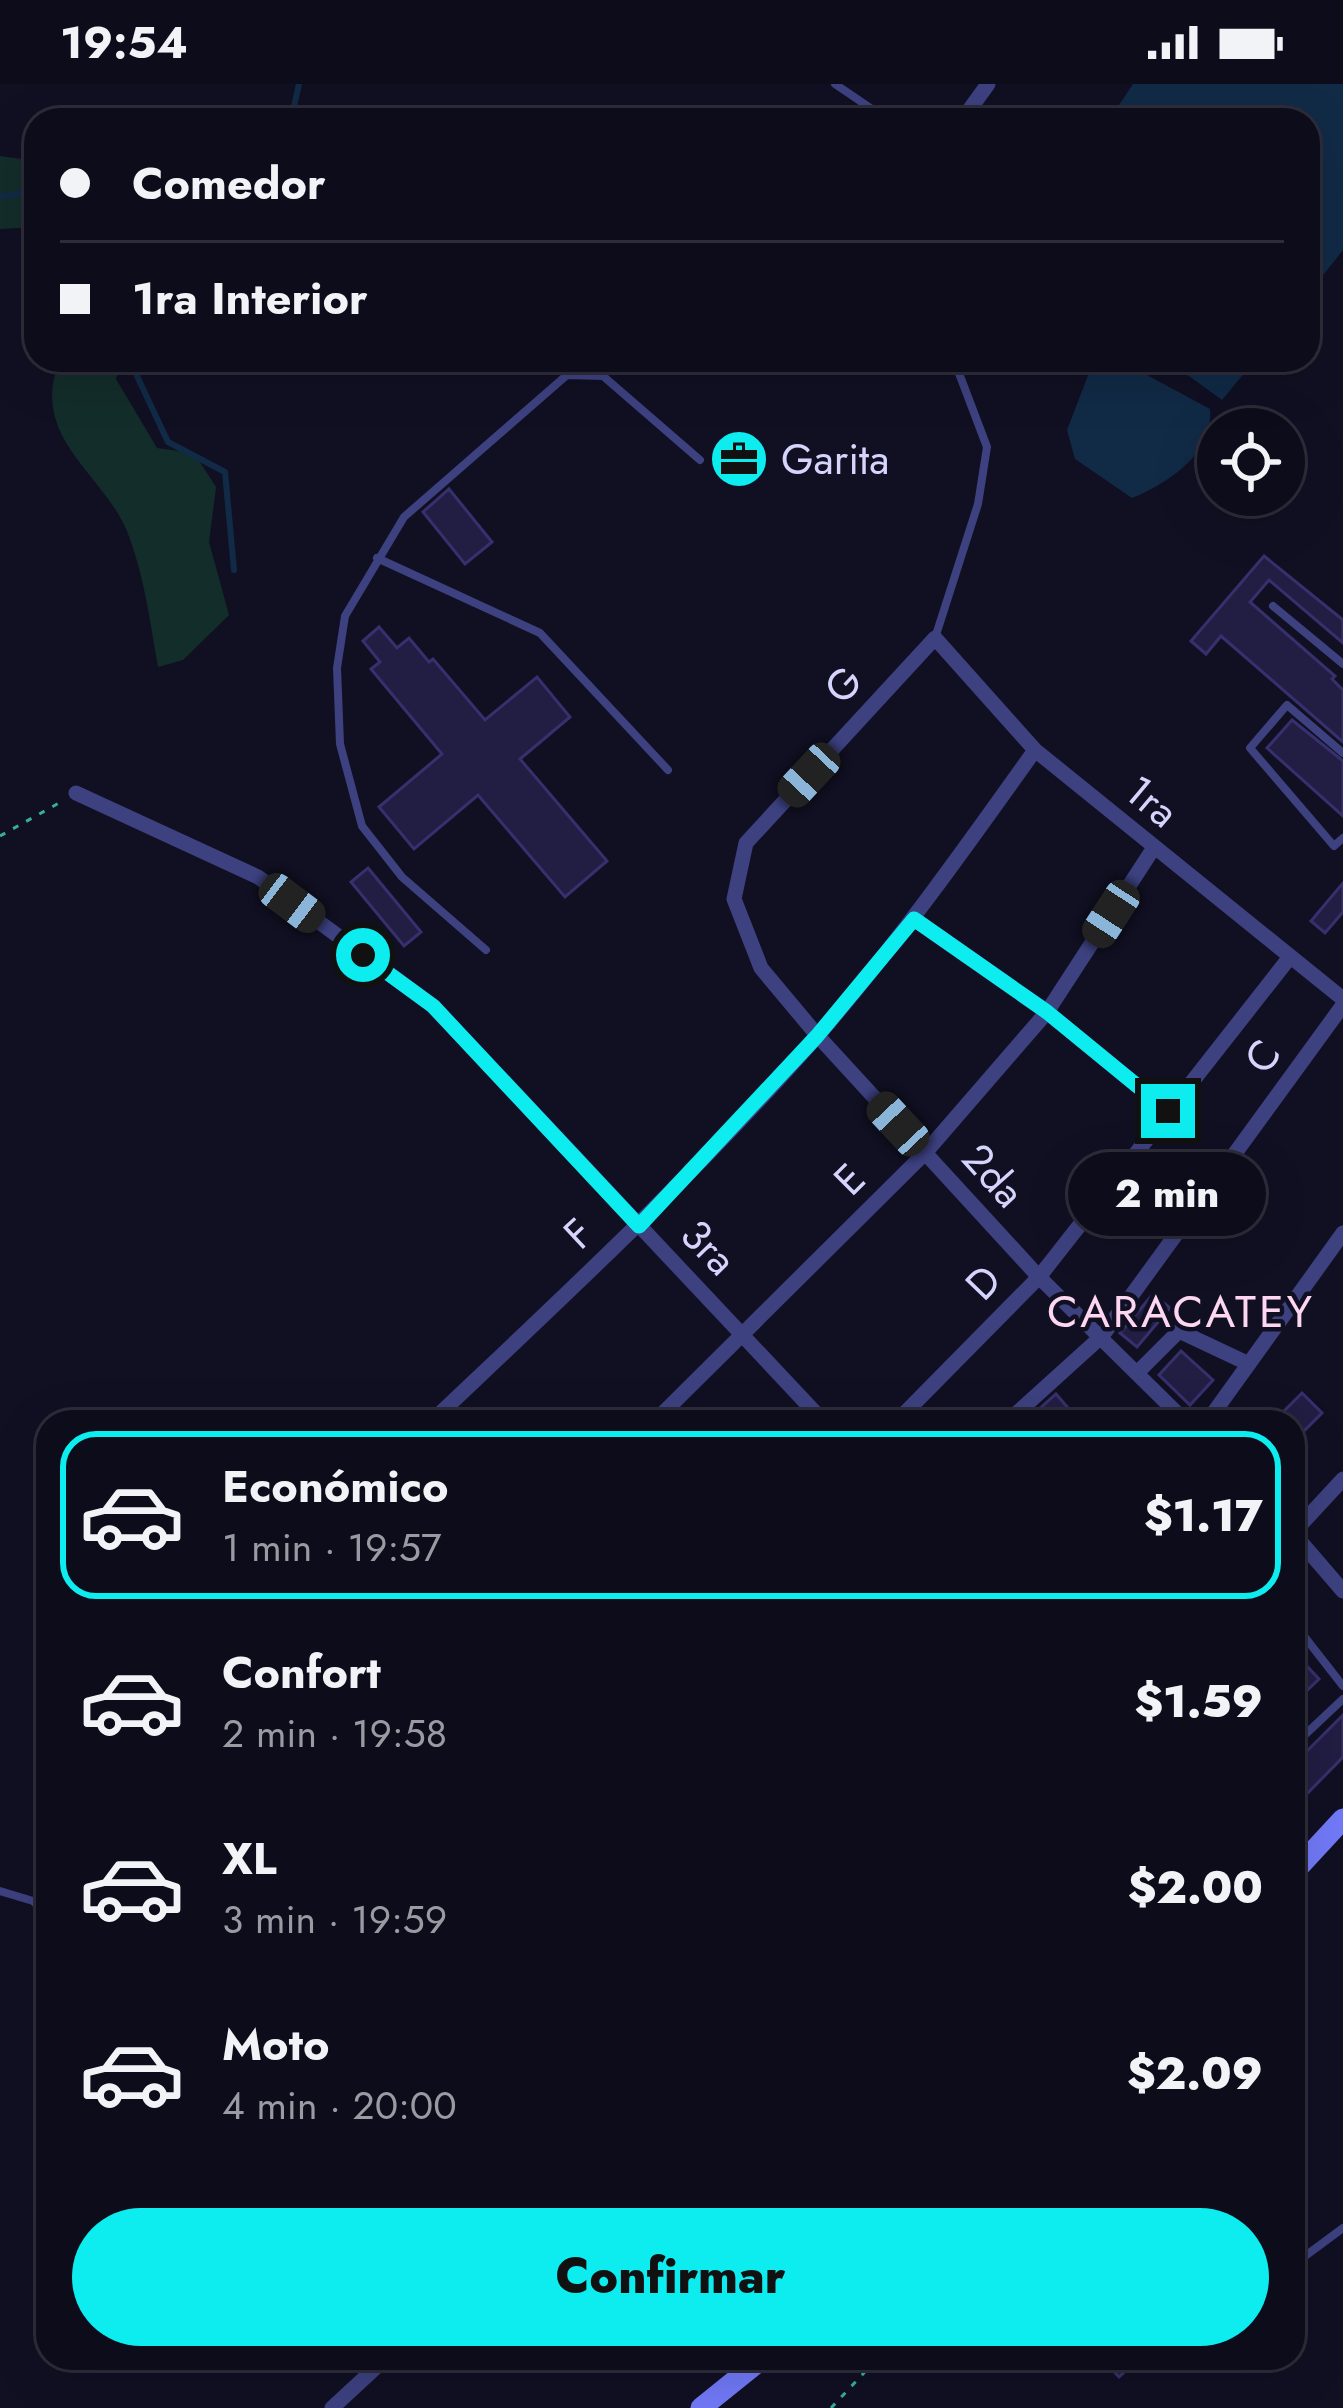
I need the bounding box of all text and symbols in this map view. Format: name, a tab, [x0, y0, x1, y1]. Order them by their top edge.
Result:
text: 19:54	[60, 10, 188, 75]
text: Comedor	[132, 151, 326, 216]
text: 1ra Interior	[132, 266, 368, 331]
map controls	[1197, 408, 1305, 516]
button: locate	[1197, 408, 1305, 516]
office icon: Garita	[708, 428, 770, 490]
place label: Garita	[781, 429, 889, 490]
street label: G	[810, 652, 877, 717]
car	[771, 736, 847, 814]
street label: 1ra	[1112, 761, 1192, 842]
car	[252, 867, 332, 939]
car	[1076, 874, 1146, 954]
route start	[336, 928, 390, 982]
street label: C	[1229, 1027, 1296, 1086]
route end	[1141, 1084, 1195, 1138]
car	[860, 1085, 936, 1163]
street label: 2da	[948, 1130, 1039, 1221]
street label: E	[820, 1150, 879, 1209]
callout: 2 min	[1069, 1153, 1267, 1237]
text: 2 min	[1115, 1165, 1219, 1222]
street label: F	[550, 1204, 607, 1263]
street label: 3ra	[667, 1205, 751, 1289]
street label: D	[951, 1251, 1015, 1314]
district label: CARACATEY	[1047, 1279, 1315, 1344]
text: Económico	[222, 1454, 448, 1519]
icon: car	[78, 1461, 186, 1569]
text: $1.17	[1144, 1483, 1263, 1548]
text: 1 min · 19:57	[222, 1519, 442, 1576]
text: Confort	[222, 1640, 381, 1705]
icon: car	[78, 1647, 186, 1755]
text: $1.59	[1134, 1669, 1263, 1734]
text: 2 min · 19:58	[222, 1705, 447, 1762]
text: XL	[222, 1826, 277, 1891]
icon: car	[78, 1833, 186, 1941]
text: $2.00	[1128, 1855, 1263, 1920]
text: 3 min · 19:59	[222, 1891, 447, 1948]
text: Moto	[222, 2012, 330, 2077]
icon: car	[78, 2019, 186, 2127]
text: $2.09	[1127, 2041, 1263, 2106]
text: 4 min · 20:00	[222, 2077, 457, 2134]
button: Confirmar	[72, 2208, 1269, 2346]

